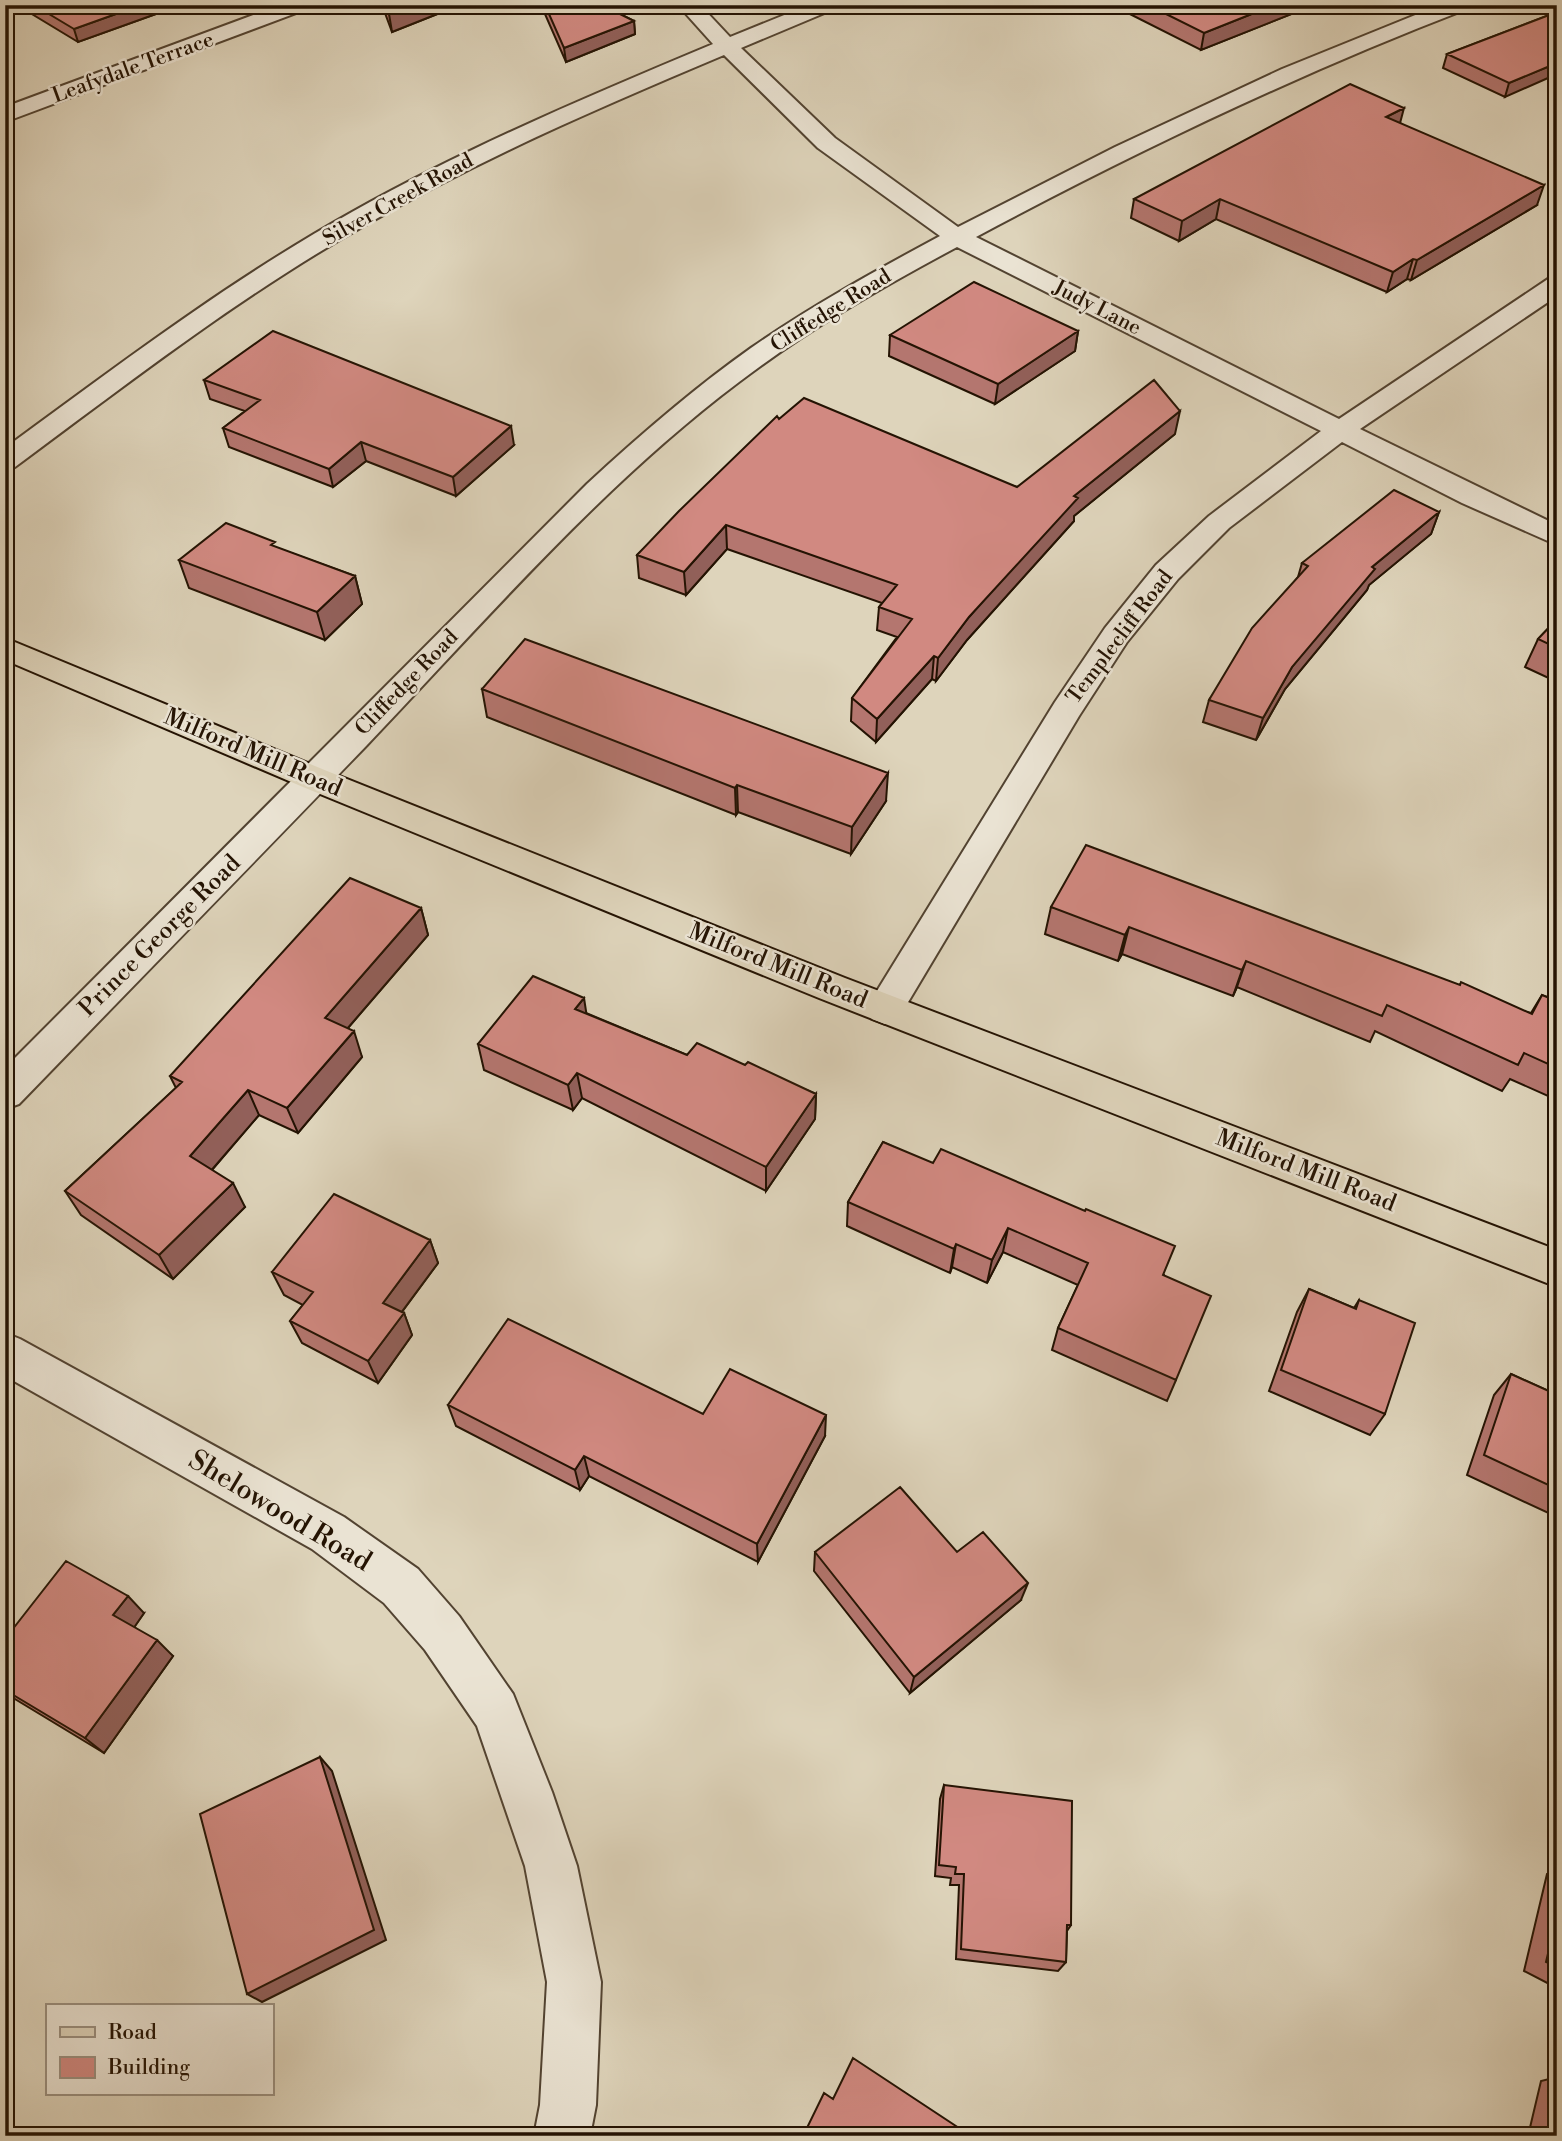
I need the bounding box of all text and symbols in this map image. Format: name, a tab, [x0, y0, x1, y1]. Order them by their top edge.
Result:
street label: Leafydale Terrace	[49, 27, 217, 109]
street label: Silver Creek Road	[318, 148, 478, 252]
street label: Cliffedge Road	[766, 264, 896, 358]
street label: Judy Lane	[1048, 274, 1145, 341]
street label: Templecliff Road	[1061, 565, 1179, 709]
street label: Cliffedge Road	[350, 624, 464, 741]
street label: Milford Mill Road	[159, 702, 347, 804]
street label: Prince George Road	[73, 848, 248, 1023]
street label: Milford Mill Road	[684, 916, 872, 1016]
street label: Milford Mill Road	[1212, 1123, 1401, 1219]
street label: Shelowood Road	[182, 1443, 378, 1579]
legend	[46, 2004, 273, 2096]
text: Road	[108, 2020, 157, 2046]
text: Building	[107, 2055, 190, 2081]

